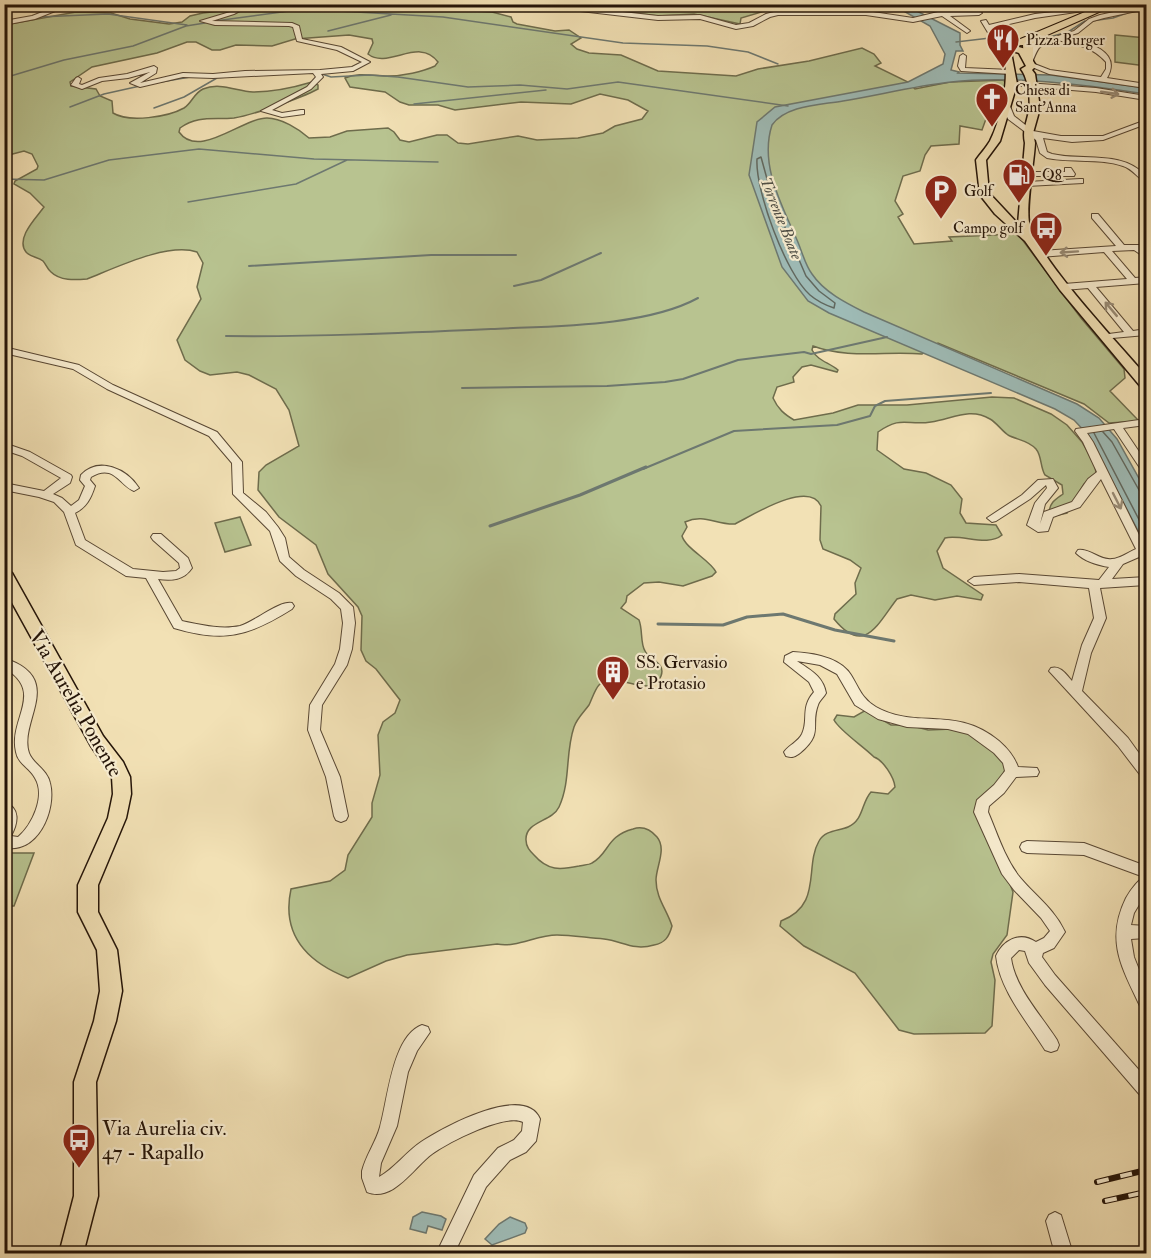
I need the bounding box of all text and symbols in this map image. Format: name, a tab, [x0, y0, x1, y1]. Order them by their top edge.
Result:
restaurant icon: Pizza Burger	[985, 22, 1021, 69]
place label: Pizza Burger	[1026, 31, 1105, 50]
church icon: Chiesa di Sant'Anna	[974, 81, 1010, 128]
place label: Chiesa di Sant'Anna	[1015, 81, 1077, 117]
one-way arrow	[1100, 87, 1119, 98]
fuel station icon: Q8	[1001, 157, 1037, 204]
place label: Q8	[1042, 166, 1064, 185]
parking icon: Golf	[923, 173, 959, 220]
water label: Torrente Boate	[755, 174, 807, 263]
place label: Golf	[964, 182, 995, 201]
bus stop icon: Campo golf	[1028, 210, 1064, 257]
place label: Campo golf	[953, 219, 1025, 239]
one-way arrow	[1059, 247, 1079, 258]
one-way arrow	[1104, 301, 1117, 317]
one-way arrow	[1112, 491, 1124, 509]
street label: Via Aurelia Ponente	[22, 625, 129, 782]
place label: SS. Gervasio e Protasio	[636, 651, 728, 695]
building icon: SS. Gervasio e Protasio	[595, 654, 631, 701]
place label: Via Aurelia civ. 47 - Rapallo	[102, 1115, 227, 1166]
bus stop icon: Via Aurelia civ. 47 - Rapallo	[61, 1122, 97, 1169]

